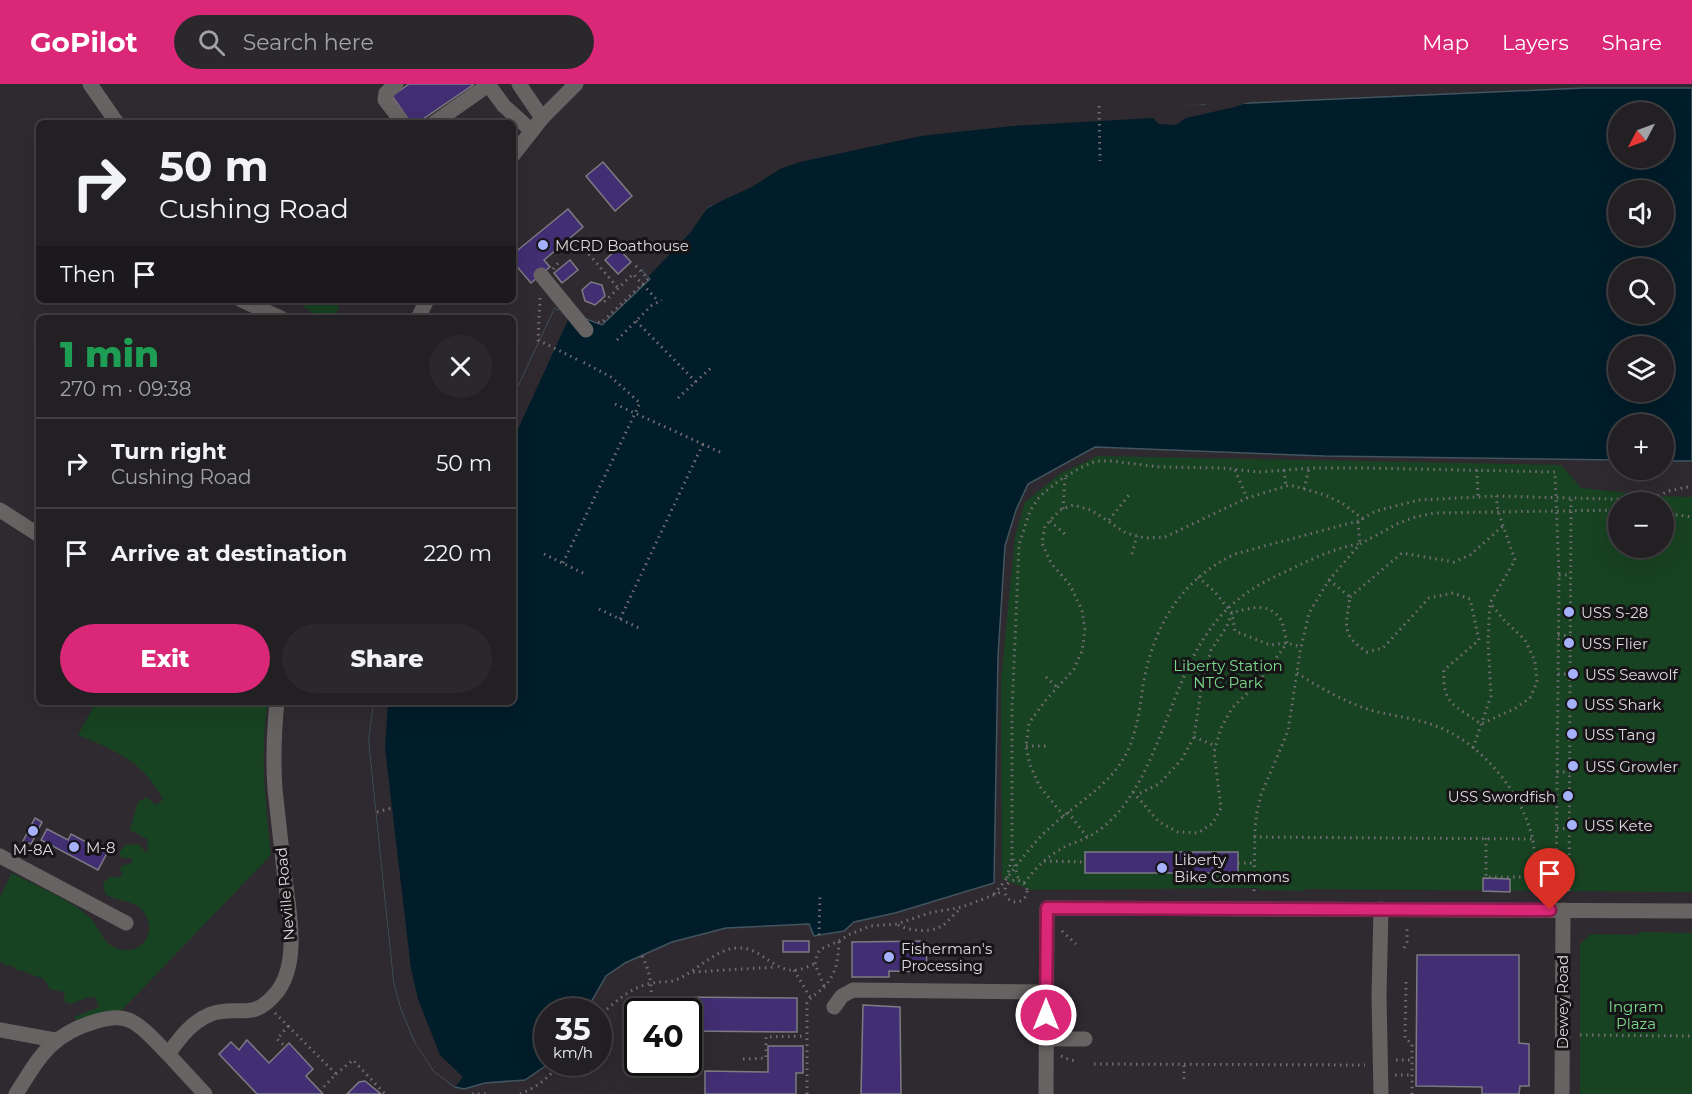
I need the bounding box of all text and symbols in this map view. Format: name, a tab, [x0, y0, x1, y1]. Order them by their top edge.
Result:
search box	[174, 15, 594, 69]
text: GoPilot	[30, 25, 138, 59]
icon: search	[195, 26, 228, 59]
text: Search here	[243, 29, 374, 56]
text: Map	[1422, 30, 1469, 55]
text: Layers	[1502, 30, 1569, 55]
text: Share	[1602, 30, 1662, 55]
north arrow	[1608, 102, 1674, 168]
map controls	[1608, 102, 1674, 558]
text: 50 m	[159, 140, 268, 192]
icon: right	[60, 144, 138, 222]
button: sound	[1608, 180, 1674, 246]
text: Cushing Road	[159, 192, 349, 225]
place label: MCRD Boathouse	[555, 236, 689, 255]
marker: MCRD Boathouse	[536, 238, 550, 252]
icon: arrive	[128, 258, 161, 291]
button: search	[1608, 258, 1674, 324]
text: Then	[60, 261, 116, 288]
text: 1 min	[60, 332, 159, 376]
button: close	[429, 335, 492, 398]
button: layers	[1608, 336, 1674, 402]
text: 270 m · 09:38	[60, 377, 192, 401]
button: +	[1608, 414, 1674, 480]
text: Turn right	[111, 438, 226, 465]
icon: right	[60, 447, 93, 480]
text: 50 m	[436, 450, 492, 477]
text: Cushing Road	[111, 465, 252, 489]
button: −	[1608, 492, 1674, 558]
icon: arrive	[60, 537, 93, 570]
text: Arrive at destination	[111, 540, 347, 567]
text: 220 m	[423, 540, 492, 567]
place label: USS S-28	[1581, 603, 1648, 622]
marker: USS S-28	[1562, 605, 1576, 619]
button: Exit	[60, 624, 270, 693]
button: Share	[282, 624, 492, 693]
place label: USS Flier	[1581, 634, 1648, 653]
marker: USS Flier	[1562, 636, 1576, 650]
park label: Liberty Station NTC Park	[1173, 656, 1283, 692]
place label: USS Seawolf	[1585, 665, 1678, 684]
marker: USS Seawolf	[1566, 667, 1580, 681]
place label: USS Shark	[1584, 695, 1661, 714]
marker: USS Shark	[1565, 697, 1579, 711]
place label: USS Tang	[1584, 725, 1656, 744]
marker: USS Tang	[1565, 727, 1579, 741]
place label: USS Growler	[1585, 757, 1678, 776]
marker: USS Growler	[1566, 759, 1580, 773]
place label: USS Swordfish	[1448, 787, 1556, 806]
marker: USS Swordfish	[1561, 789, 1575, 803]
place label: USS Kete	[1584, 816, 1653, 835]
marker: USS Kete	[1565, 818, 1579, 832]
marker: M-8A	[26, 824, 40, 838]
place label: M-8	[86, 838, 116, 857]
place label: M-8A	[13, 840, 53, 859]
marker: M-8	[67, 840, 81, 854]
street label: Neville Road	[271, 847, 299, 941]
pin	[1524, 848, 1575, 910]
place label: Liberty Bike Commons	[1174, 850, 1289, 886]
icon: arrive	[1533, 857, 1566, 890]
marker: Liberty Bike Commons	[1155, 861, 1169, 875]
place label: Fisherman's Processing	[901, 939, 992, 975]
marker: Fisherman's Processing	[882, 950, 896, 964]
street label: Dewey Road	[1553, 955, 1572, 1049]
position arrow	[1014, 983, 1078, 1047]
park label: Ingram Plaza	[1608, 997, 1664, 1033]
speed limit sign: 40	[624, 998, 702, 1076]
text: 35	[555, 1011, 591, 1048]
text: km/h	[553, 1043, 593, 1062]

